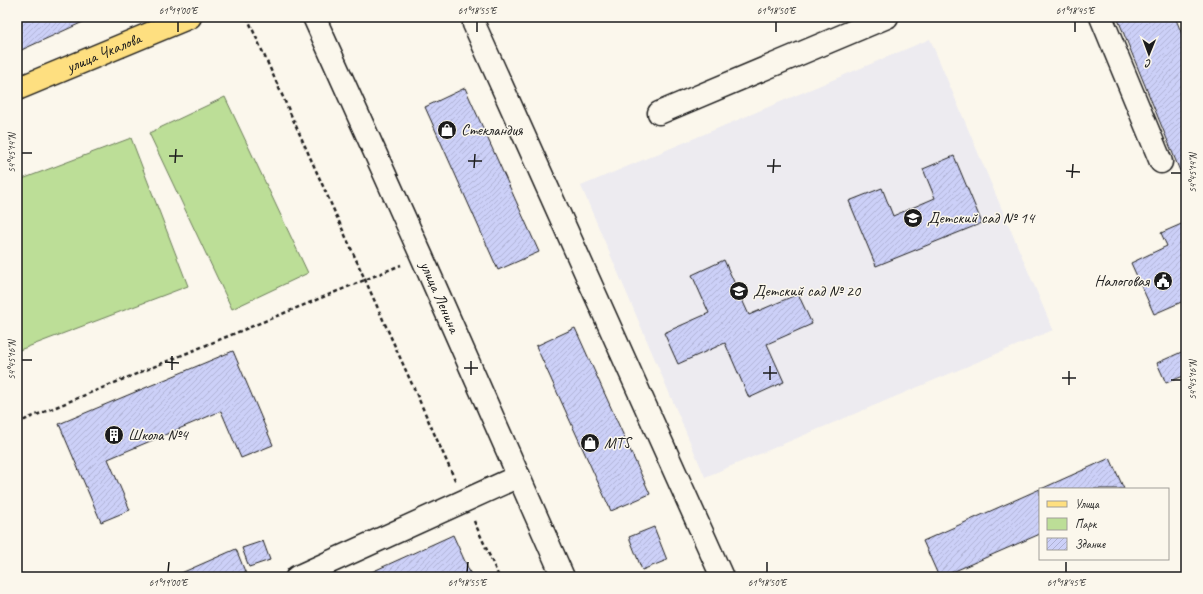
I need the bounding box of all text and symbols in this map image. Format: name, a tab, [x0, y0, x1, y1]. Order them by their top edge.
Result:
text: 61°19'00"E	[159, 4, 199, 17]
text: 61°18'55"E	[458, 4, 498, 17]
text: 61°18'50"E	[757, 4, 797, 17]
text: 61°18'45"E	[1056, 4, 1096, 17]
street label: улица Чкалова	[63, 28, 145, 78]
north arrow	[1129, 34, 1169, 74]
text: С	[1144, 57, 1152, 71]
shop icon: Стекландия	[436, 119, 458, 141]
place label: Стекландия	[461, 120, 524, 140]
text: 54°45'14"N	[5, 131, 18, 173]
text: 54°45'14"N	[1186, 151, 1199, 193]
school or university icon: Детский сад № 14	[902, 207, 924, 229]
place label: Детский сад № 14	[927, 208, 1036, 228]
street label: улица Ленина	[415, 257, 465, 337]
public building icon: Налоговая	[1152, 270, 1174, 292]
place label: Налоговая	[1094, 271, 1150, 291]
school or university icon: Детский сад № 20	[728, 280, 750, 302]
place label: Детский сад № 20	[753, 281, 862, 301]
text: 54°45'16"N	[5, 338, 18, 380]
text: 54°45'16"N	[1186, 358, 1199, 400]
building icon: Школа №4	[103, 424, 125, 446]
place label: Школа №4	[128, 425, 189, 445]
shop icon: MTS	[579, 432, 601, 454]
place label: MTS	[604, 433, 633, 453]
legend	[1039, 488, 1169, 560]
text: Улица	[1075, 496, 1100, 512]
text: Парк	[1075, 516, 1098, 532]
text: Здание	[1075, 536, 1106, 552]
text: 61°19'00"E	[149, 576, 189, 589]
text: 61°18'55"E	[448, 576, 488, 589]
text: 61°18'50"E	[748, 576, 788, 589]
text: 61°18'45"E	[1047, 576, 1087, 589]

